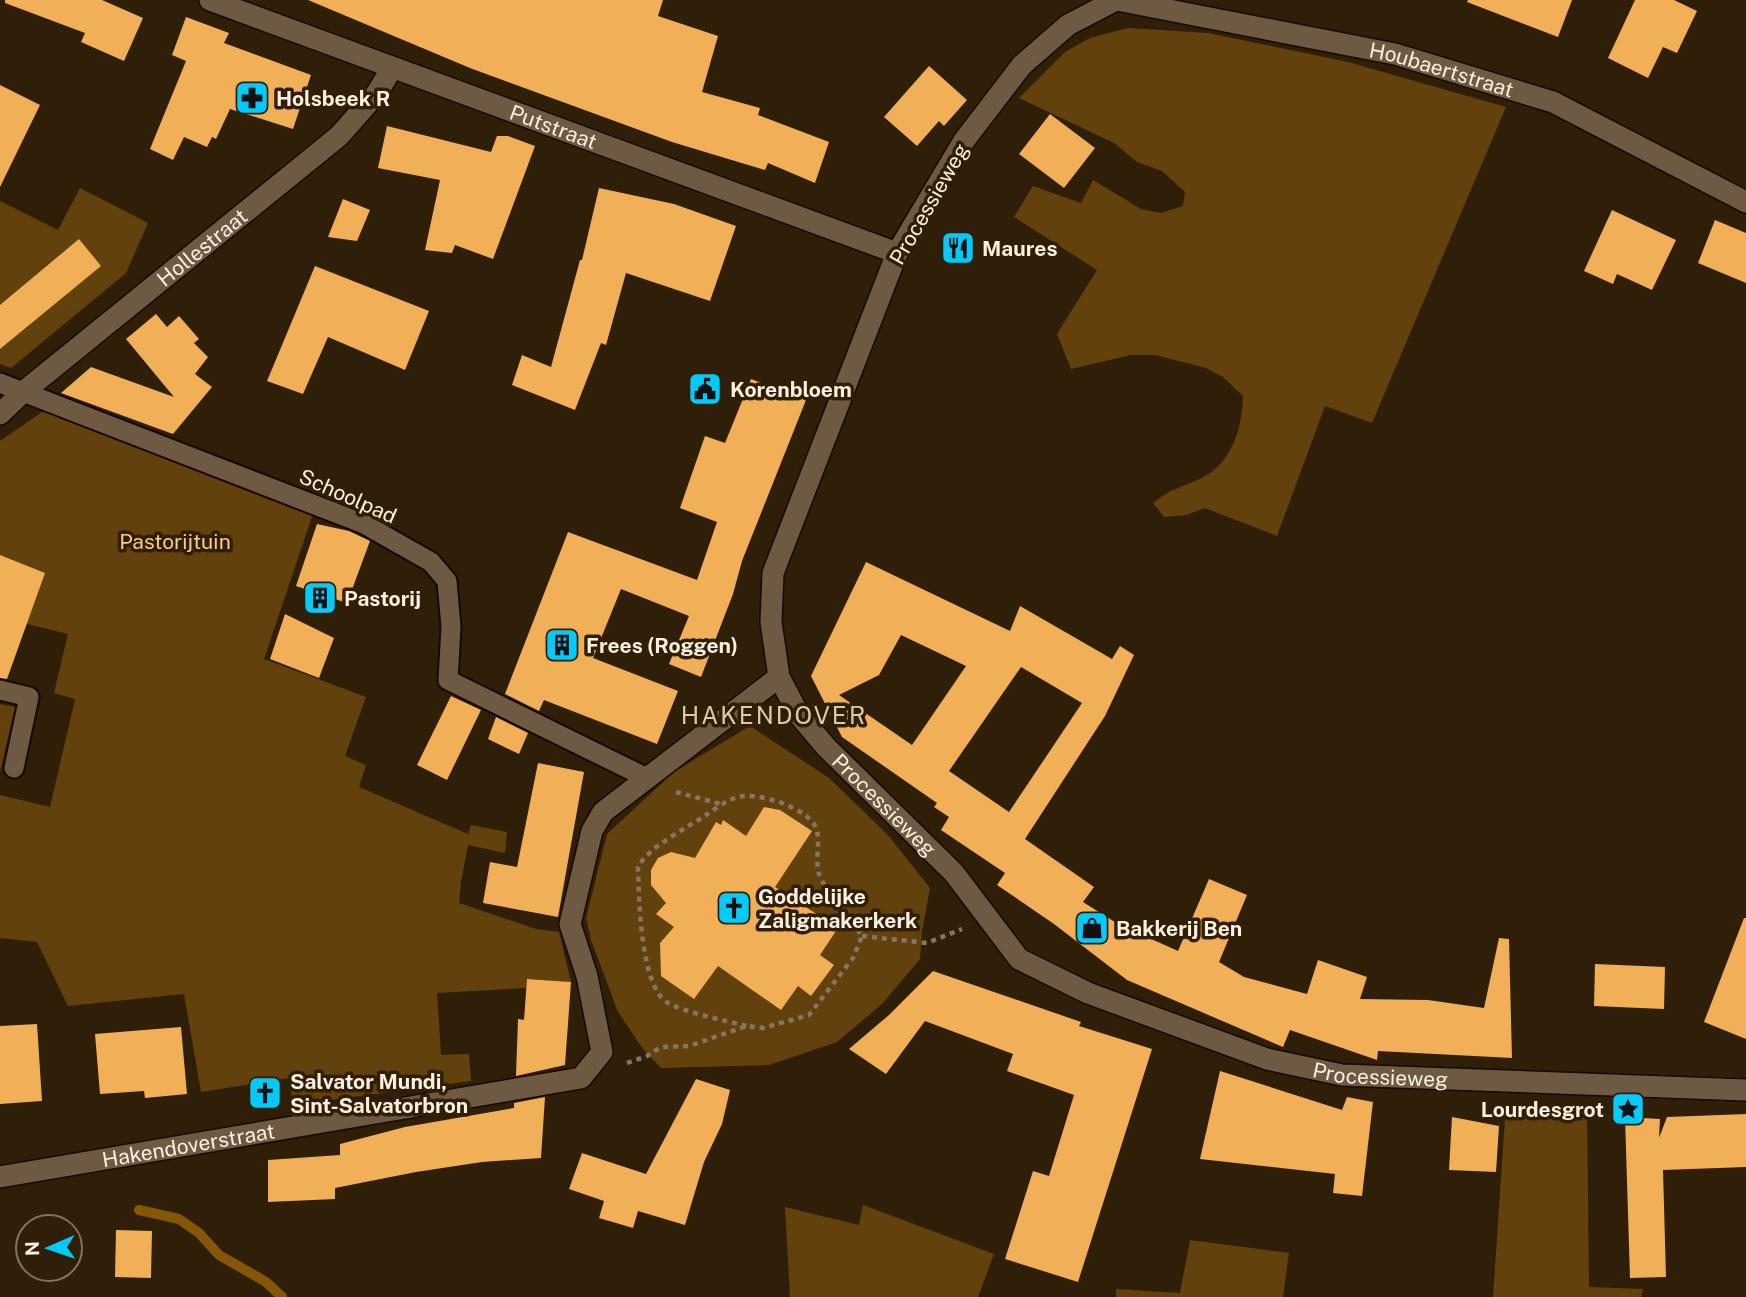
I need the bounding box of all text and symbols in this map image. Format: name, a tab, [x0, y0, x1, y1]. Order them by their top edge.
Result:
street label: Houbaertstraat	[1367, 37, 1517, 102]
pharmacy icon: Holsbeek R	[233, 79, 271, 117]
place label: Holsbeek R	[276, 86, 390, 111]
street label: Putstraat	[506, 99, 600, 154]
street label: Processieweg	[884, 139, 974, 269]
street label: Hollestraat	[152, 203, 252, 291]
restaurant icon: Maures	[939, 229, 977, 267]
place label: Maures	[982, 236, 1057, 261]
public building icon: Korenbloem	[686, 370, 724, 408]
place label: Korenbloem	[730, 377, 852, 402]
street label: Schoolpad	[295, 463, 401, 529]
park label: Pastorijtuin	[119, 529, 231, 554]
building icon: Pastorij	[301, 579, 339, 617]
place label: Pastorij	[344, 586, 421, 611]
building icon: Frees (Roggen)	[543, 626, 581, 664]
place label: Frees (Roggen)	[586, 633, 738, 658]
district label: HAKENDOVER	[681, 701, 867, 729]
street label: Processieweg	[827, 748, 942, 861]
place label: Goddelijke Zaligmakerkerk	[758, 884, 917, 933]
church icon: Goddelijke Zaligmakerkerk	[715, 889, 753, 927]
shop icon: Bakkerij Ben	[1073, 909, 1111, 947]
place label: Bakkerij Ben	[1116, 916, 1242, 941]
street label: Processieweg	[1311, 1057, 1449, 1091]
place label: Salvator Mundi, Sint-Salvatorbron	[290, 1069, 468, 1118]
church icon: Salvator Mundi, Sint-Salvatorbron	[246, 1074, 284, 1112]
place icon: Lourdesgrot	[1609, 1090, 1647, 1128]
place label: Lourdesgrot	[1481, 1097, 1604, 1122]
street label: Hakendoverstraat	[100, 1118, 277, 1172]
north arrow	[14, 1213, 84, 1283]
text: N	[21, 1241, 43, 1256]

